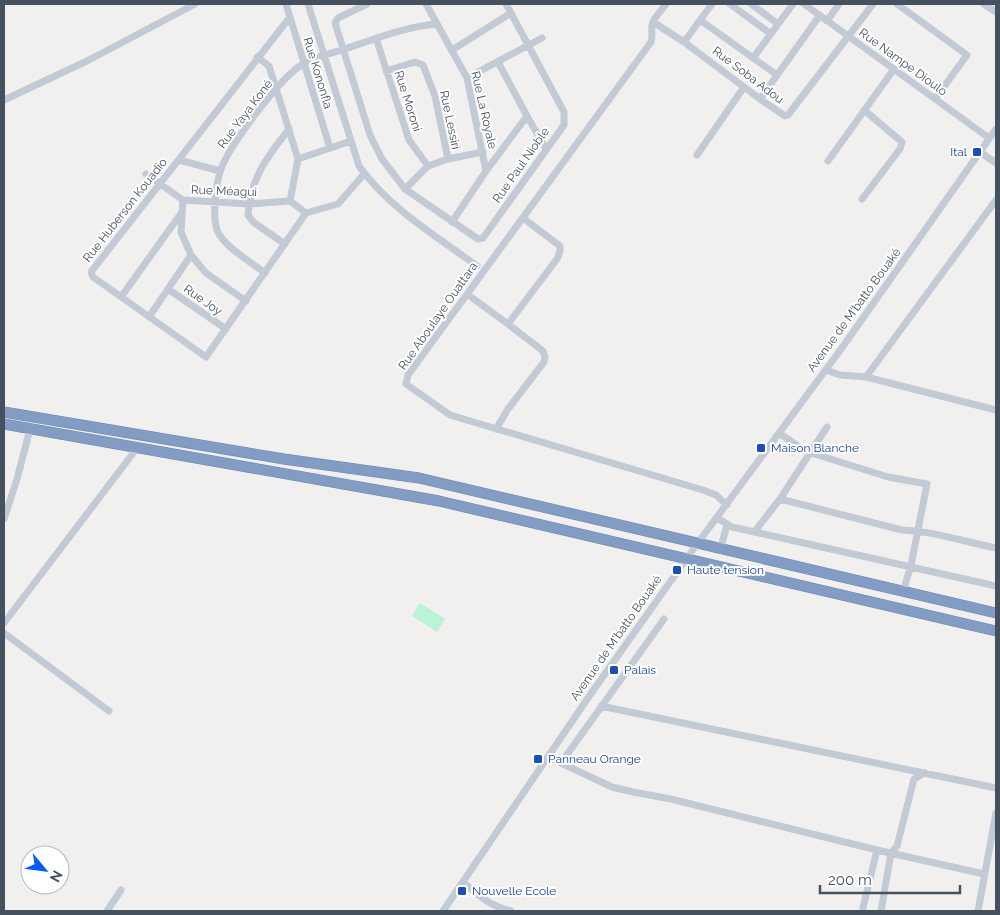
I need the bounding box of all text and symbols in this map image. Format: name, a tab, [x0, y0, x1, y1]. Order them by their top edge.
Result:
street label: Rue Nampe Dioulo	[856, 25, 950, 99]
street label: Rue Kononfla	[300, 36, 336, 110]
street label: Rue Soba Adou	[710, 44, 786, 106]
street label: Rue Moroni	[392, 69, 424, 133]
street label: Rue La Royale	[468, 70, 500, 150]
street label: Rue Yaya Koné	[215, 77, 275, 151]
street label: Rue Lessiri	[437, 89, 463, 151]
street label: Rue Paul Nioble	[490, 125, 552, 205]
place label: Ital	[950, 145, 968, 159]
marker: Ital	[971, 146, 983, 158]
street label: Rue Huberson Kouadio	[80, 155, 170, 265]
street label: Rue Méagui	[191, 183, 257, 199]
street label: Avenue de M'batto Bouaké	[804, 245, 904, 375]
street label: Rue Aboulaye Ouattara	[395, 259, 481, 373]
street label: Rue Joy	[181, 282, 225, 319]
place label: Maison Blanche	[771, 441, 859, 455]
marker: Maison Blanche	[755, 442, 767, 454]
place label: Haute tension	[687, 563, 764, 577]
marker: Haute tension	[671, 564, 683, 576]
street label: Avenue de M'batto Bouaké	[567, 573, 665, 703]
place label: Palais	[624, 663, 656, 677]
marker: Palais	[608, 664, 620, 676]
place label: Panneau Orange	[548, 752, 641, 766]
marker: Panneau Orange	[532, 753, 544, 765]
north arrow	[20, 845, 70, 895]
scale bar	[820, 862, 960, 894]
text: N	[47, 868, 66, 885]
text: 200 m	[828, 871, 872, 889]
place label: Nouvelle Ecole	[472, 884, 556, 898]
marker: Nouvelle Ecole	[456, 885, 468, 897]

